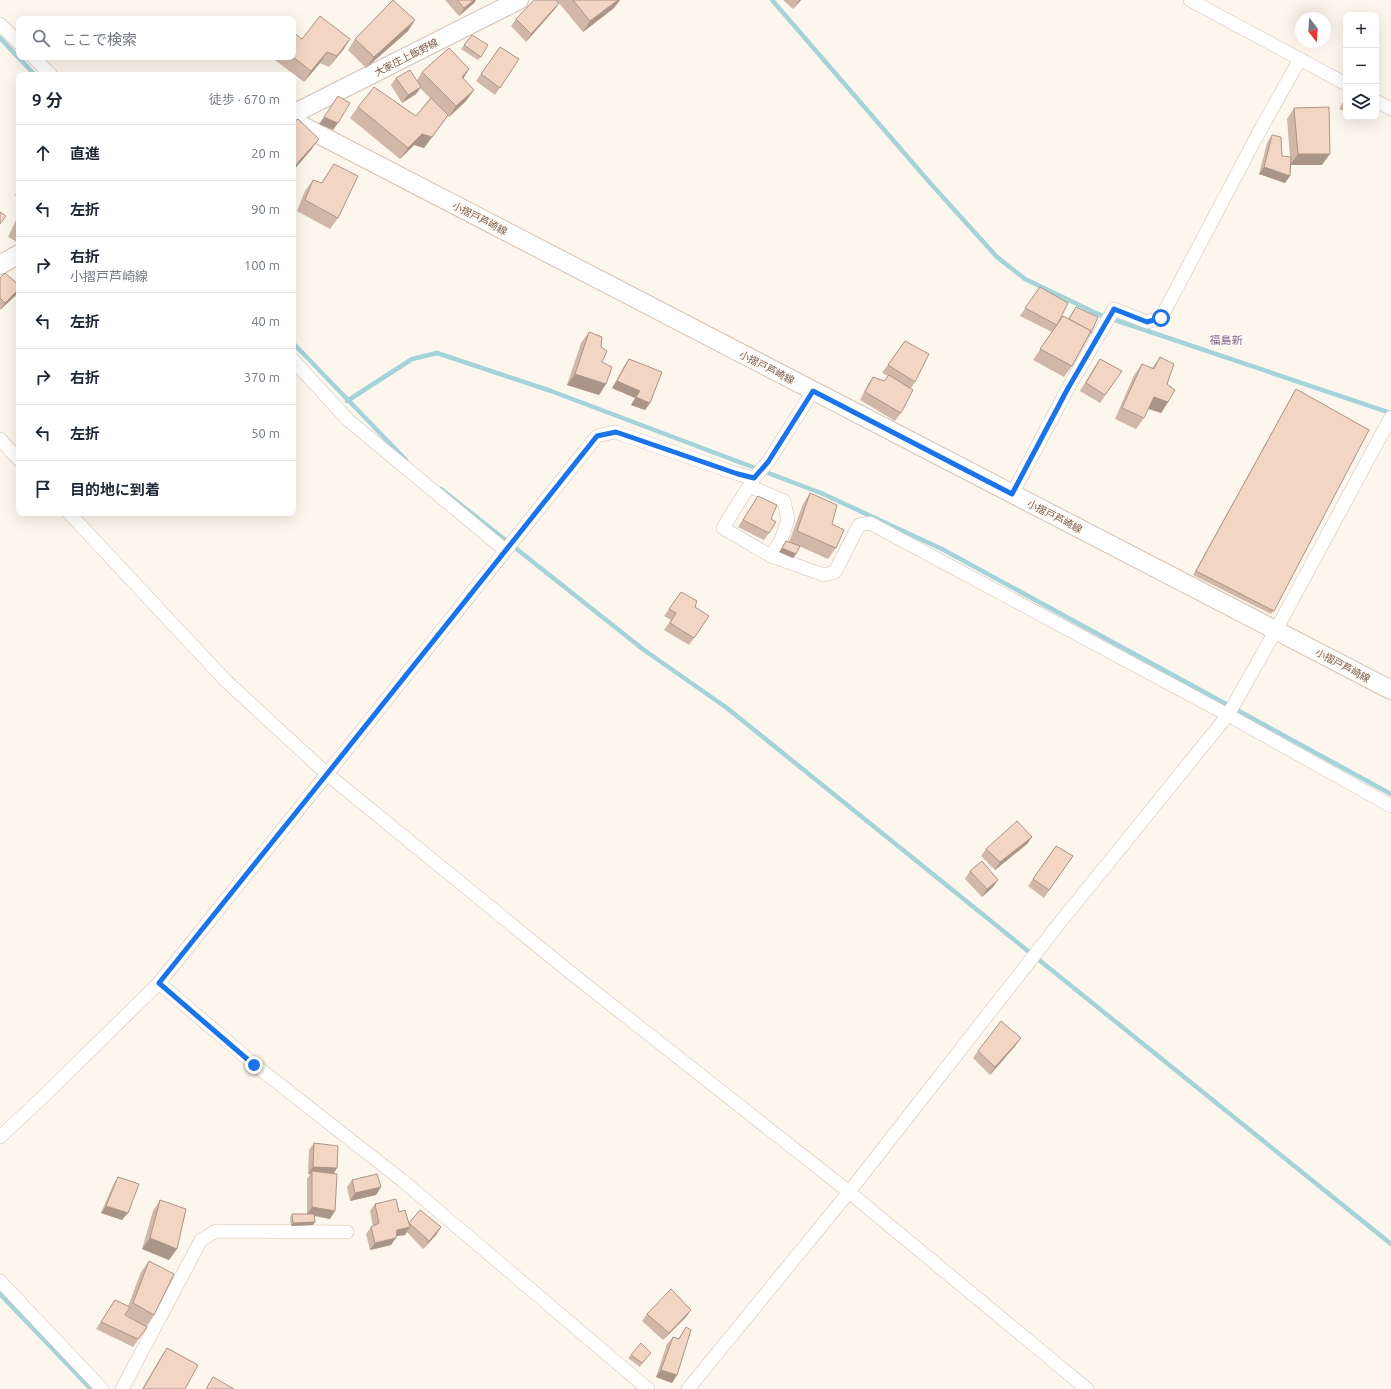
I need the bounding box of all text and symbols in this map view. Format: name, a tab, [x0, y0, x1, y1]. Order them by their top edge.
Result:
north arrow	[1295, 12, 1331, 48]
map controls	[1343, 12, 1379, 120]
button: +	[1343, 12, 1379, 48]
search box	[16, 16, 296, 60]
icon: search	[30, 27, 52, 49]
text: ここで検索	[62, 31, 137, 48]
street label: 大家庄上飯野線	[373, 37, 440, 78]
button: −	[1343, 48, 1379, 84]
button: layers	[1343, 84, 1379, 120]
text: 9 分	[32, 90, 63, 109]
text: 徒歩 · 670 m	[209, 92, 280, 106]
icon: ahead	[32, 142, 54, 164]
text: 直進	[70, 145, 100, 162]
text: 20 m	[251, 146, 280, 160]
icon: left	[32, 198, 54, 220]
street label: 小摺戸芦崎線	[451, 200, 509, 237]
text: 左折	[70, 201, 100, 218]
text: 90 m	[251, 202, 280, 216]
text: 右折	[70, 248, 100, 265]
icon: right	[32, 254, 54, 276]
text: 100 m	[244, 258, 280, 272]
text: 小摺戸芦崎線	[70, 269, 148, 283]
route start	[1152, 309, 1170, 327]
icon: left	[32, 310, 54, 332]
text: 左折	[70, 313, 100, 330]
text: 40 m	[251, 314, 280, 328]
district label: 福島新	[1210, 334, 1243, 346]
street label: 小摺戸芦崎線	[738, 349, 796, 386]
icon: right	[32, 366, 54, 388]
text: 右折	[70, 369, 100, 386]
text: 370 m	[244, 370, 280, 384]
icon: left	[32, 422, 54, 444]
text: 左折	[70, 425, 100, 442]
text: 50 m	[251, 426, 280, 440]
icon: arrive	[32, 478, 54, 500]
text: 目的地に到着	[70, 481, 160, 498]
street label: 小摺戸芦崎線	[1026, 498, 1084, 535]
street label: 小摺戸芦崎線	[1314, 647, 1372, 684]
route end	[245, 1056, 263, 1074]

